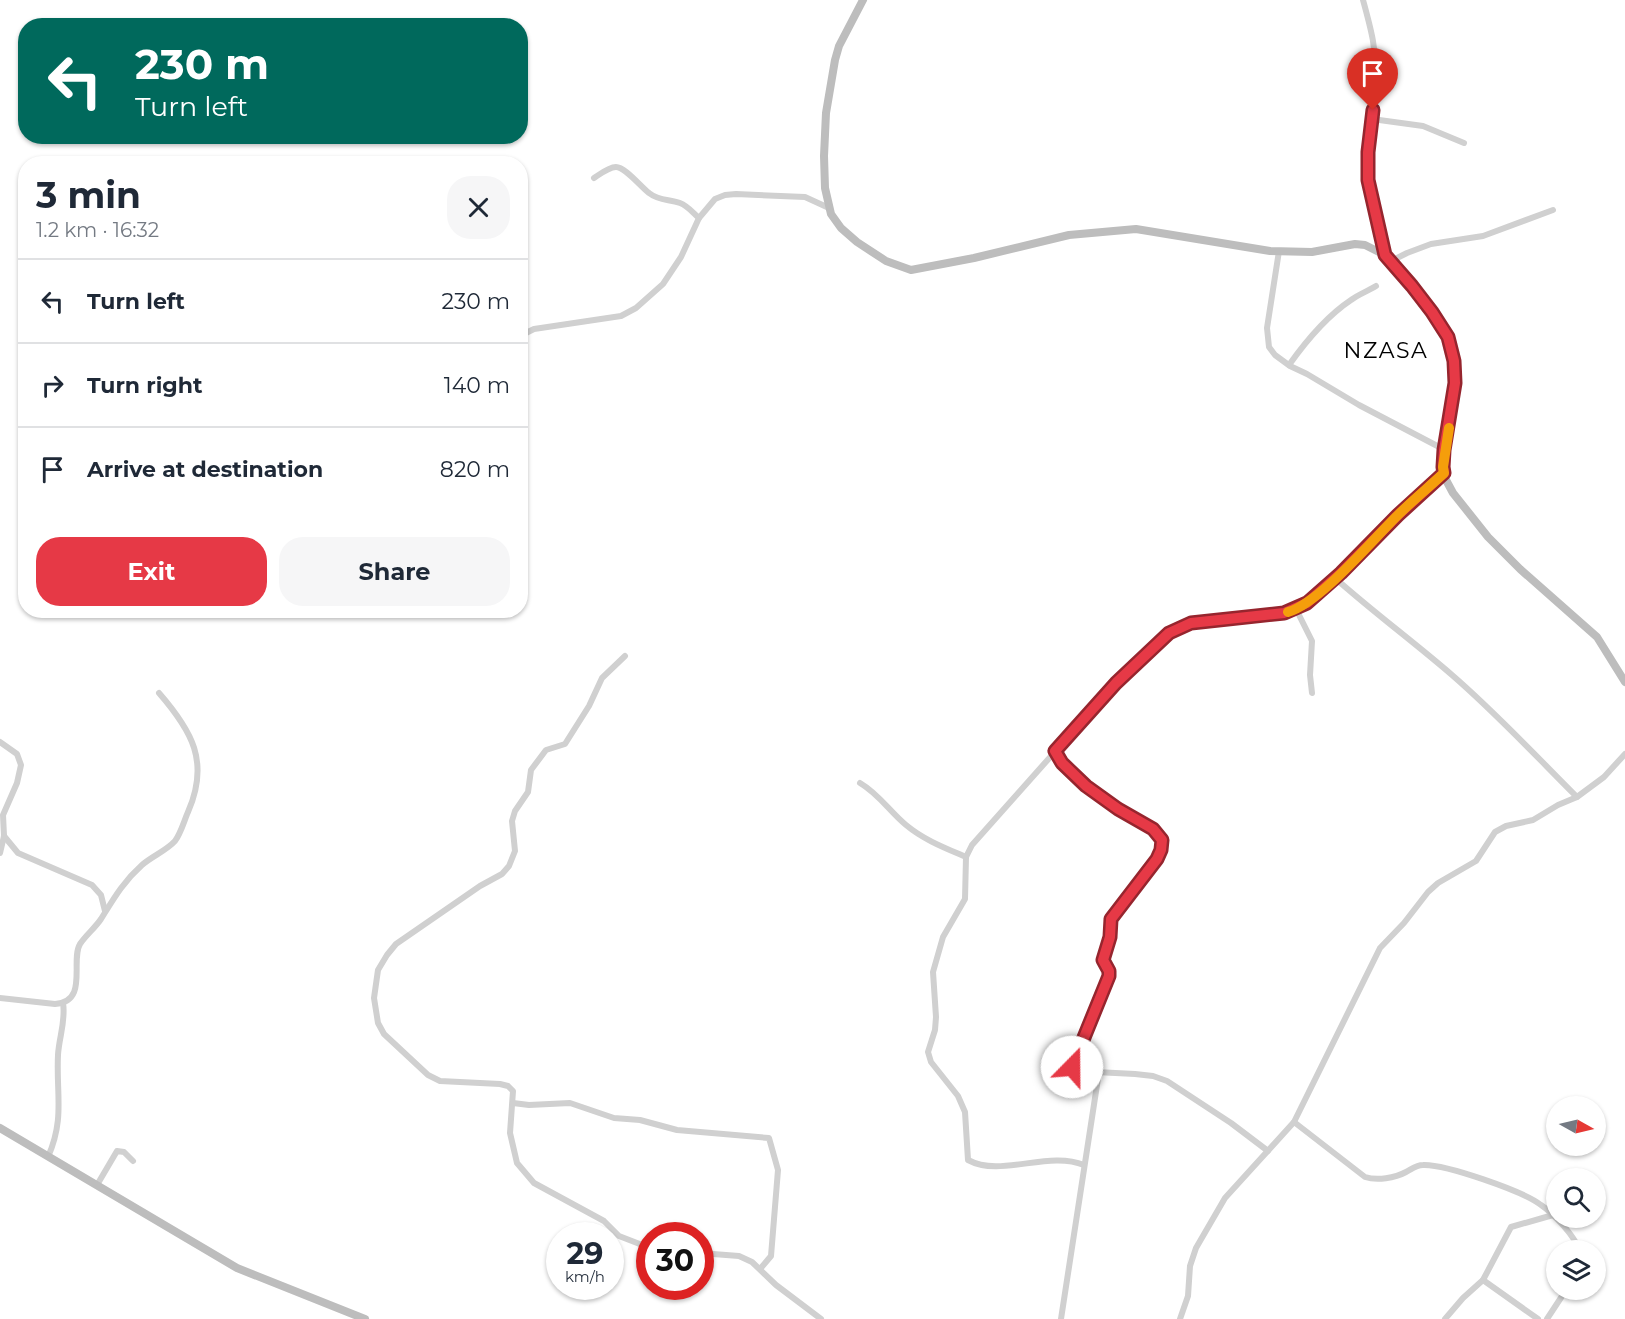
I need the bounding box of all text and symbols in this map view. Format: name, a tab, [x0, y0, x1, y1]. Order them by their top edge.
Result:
text: 230 m	[135, 38, 269, 90]
icon: left	[36, 42, 114, 120]
pin	[1347, 48, 1398, 110]
icon: arrive	[1356, 57, 1389, 90]
text: Turn left	[135, 90, 248, 123]
text: 3 min	[36, 173, 141, 217]
button: close	[447, 176, 510, 239]
text: 1.2 km · 16:32	[36, 218, 159, 242]
icon: left	[36, 285, 69, 318]
text: Turn left	[87, 288, 185, 315]
text: 230 m	[441, 288, 510, 315]
district label: NZASA	[1344, 337, 1428, 364]
icon: right	[36, 369, 69, 402]
text: Turn right	[87, 372, 202, 399]
text: 140 m	[444, 372, 510, 399]
icon: arrive	[36, 453, 69, 486]
text: Arrive at destination	[87, 456, 323, 483]
text: 820 m	[440, 456, 510, 483]
button: Exit	[36, 537, 267, 606]
button: Share	[279, 537, 510, 606]
position arrow	[1040, 1035, 1104, 1099]
north arrow	[1546, 1096, 1606, 1156]
map controls	[1546, 1096, 1606, 1300]
button: search	[1546, 1168, 1606, 1228]
speed limit sign: 30	[636, 1222, 714, 1300]
text: 29	[567, 1235, 603, 1272]
button: layers	[1546, 1240, 1606, 1300]
text: km/h	[565, 1267, 605, 1286]

